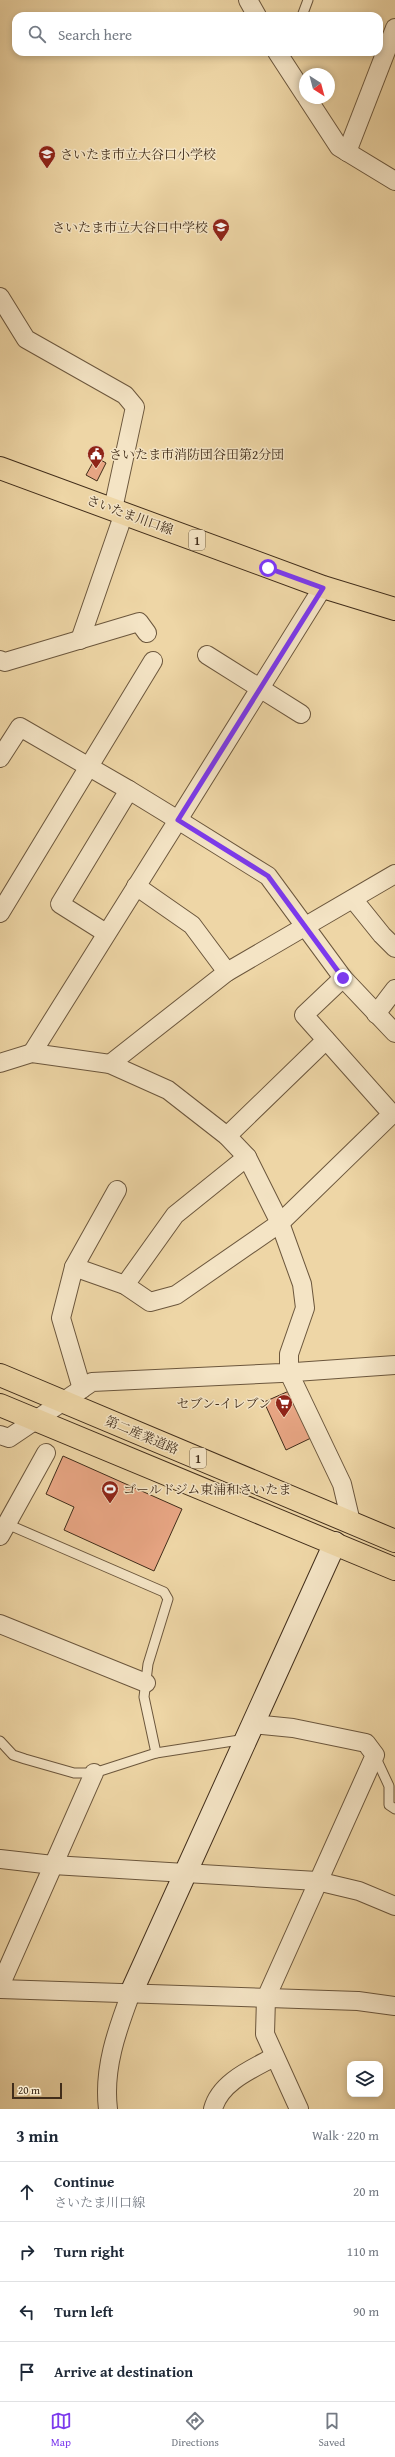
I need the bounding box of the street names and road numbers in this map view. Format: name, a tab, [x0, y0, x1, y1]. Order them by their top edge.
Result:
street label: さいたま川口線	[84, 491, 176, 539]
road number: 1	[189, 530, 205, 550]
street label: 第二産業道路	[102, 1411, 182, 1459]
road number: 1	[190, 1448, 206, 1468]

